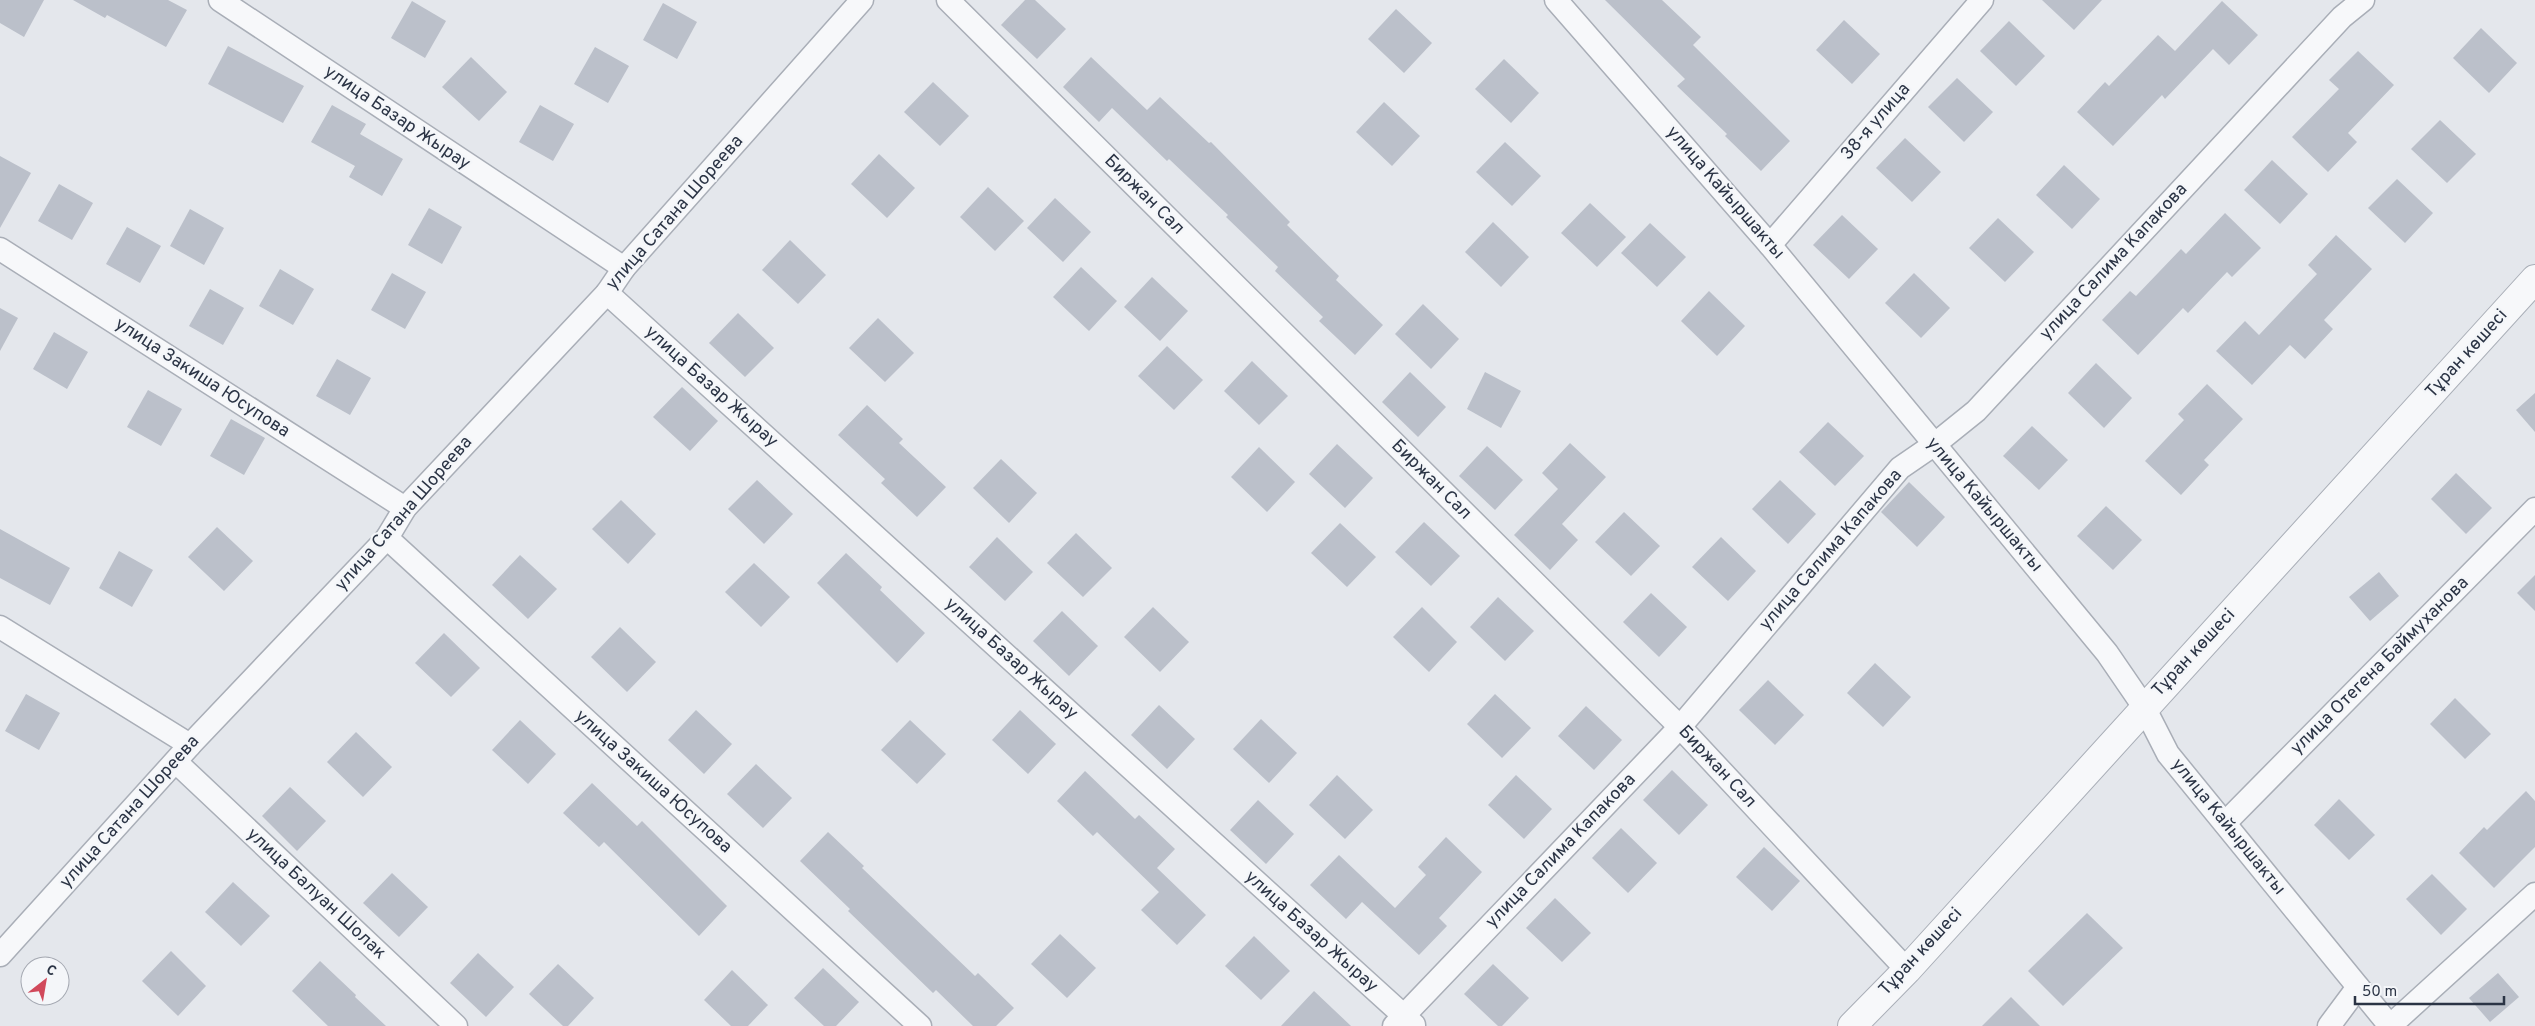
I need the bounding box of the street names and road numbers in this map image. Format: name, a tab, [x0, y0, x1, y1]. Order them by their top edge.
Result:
street label: улица Базар Жырау	[319, 60, 475, 176]
street label: 38-я улица	[1836, 79, 1916, 165]
street label: улица Кайыршакты	[1661, 122, 1789, 264]
street label: улица Сатана Шореева	[601, 131, 749, 295]
street label: Биржан Сал	[1099, 150, 1189, 240]
street label: улица Салима Капакова	[2035, 179, 2193, 345]
street label: Тұран көшесі	[2421, 305, 2513, 403]
street label: улица Закиша Юсупова	[110, 313, 294, 443]
street label: улица Базар Жырау	[639, 321, 783, 453]
street label: улица Сатана Шореева	[330, 432, 478, 596]
street label: улица Кайыршакты	[1921, 433, 2047, 577]
street label: Биржан Сал	[1386, 435, 1476, 525]
street label: улица Салима Капакова	[1755, 465, 1907, 635]
street label: улица Отегена Баймуханова	[2286, 572, 2474, 760]
street label: улица Базар Жырау	[939, 593, 1083, 725]
street label: Тұран көшесі	[2147, 604, 2241, 702]
street label: улица Закиша Юсупова	[569, 705, 737, 859]
street label: Биржан Сал	[1673, 721, 1761, 813]
street label: улица Сатана Шореева	[55, 731, 205, 893]
street label: улица Кайыршакты	[2166, 754, 2290, 900]
street label: улица Салима Капакова	[1481, 769, 1641, 933]
street label: улица Балуан Шолак	[241, 823, 391, 965]
street label: улица Базар Жырау	[1239, 866, 1383, 998]
street label: Тұран көшесі	[1874, 903, 1968, 1001]

